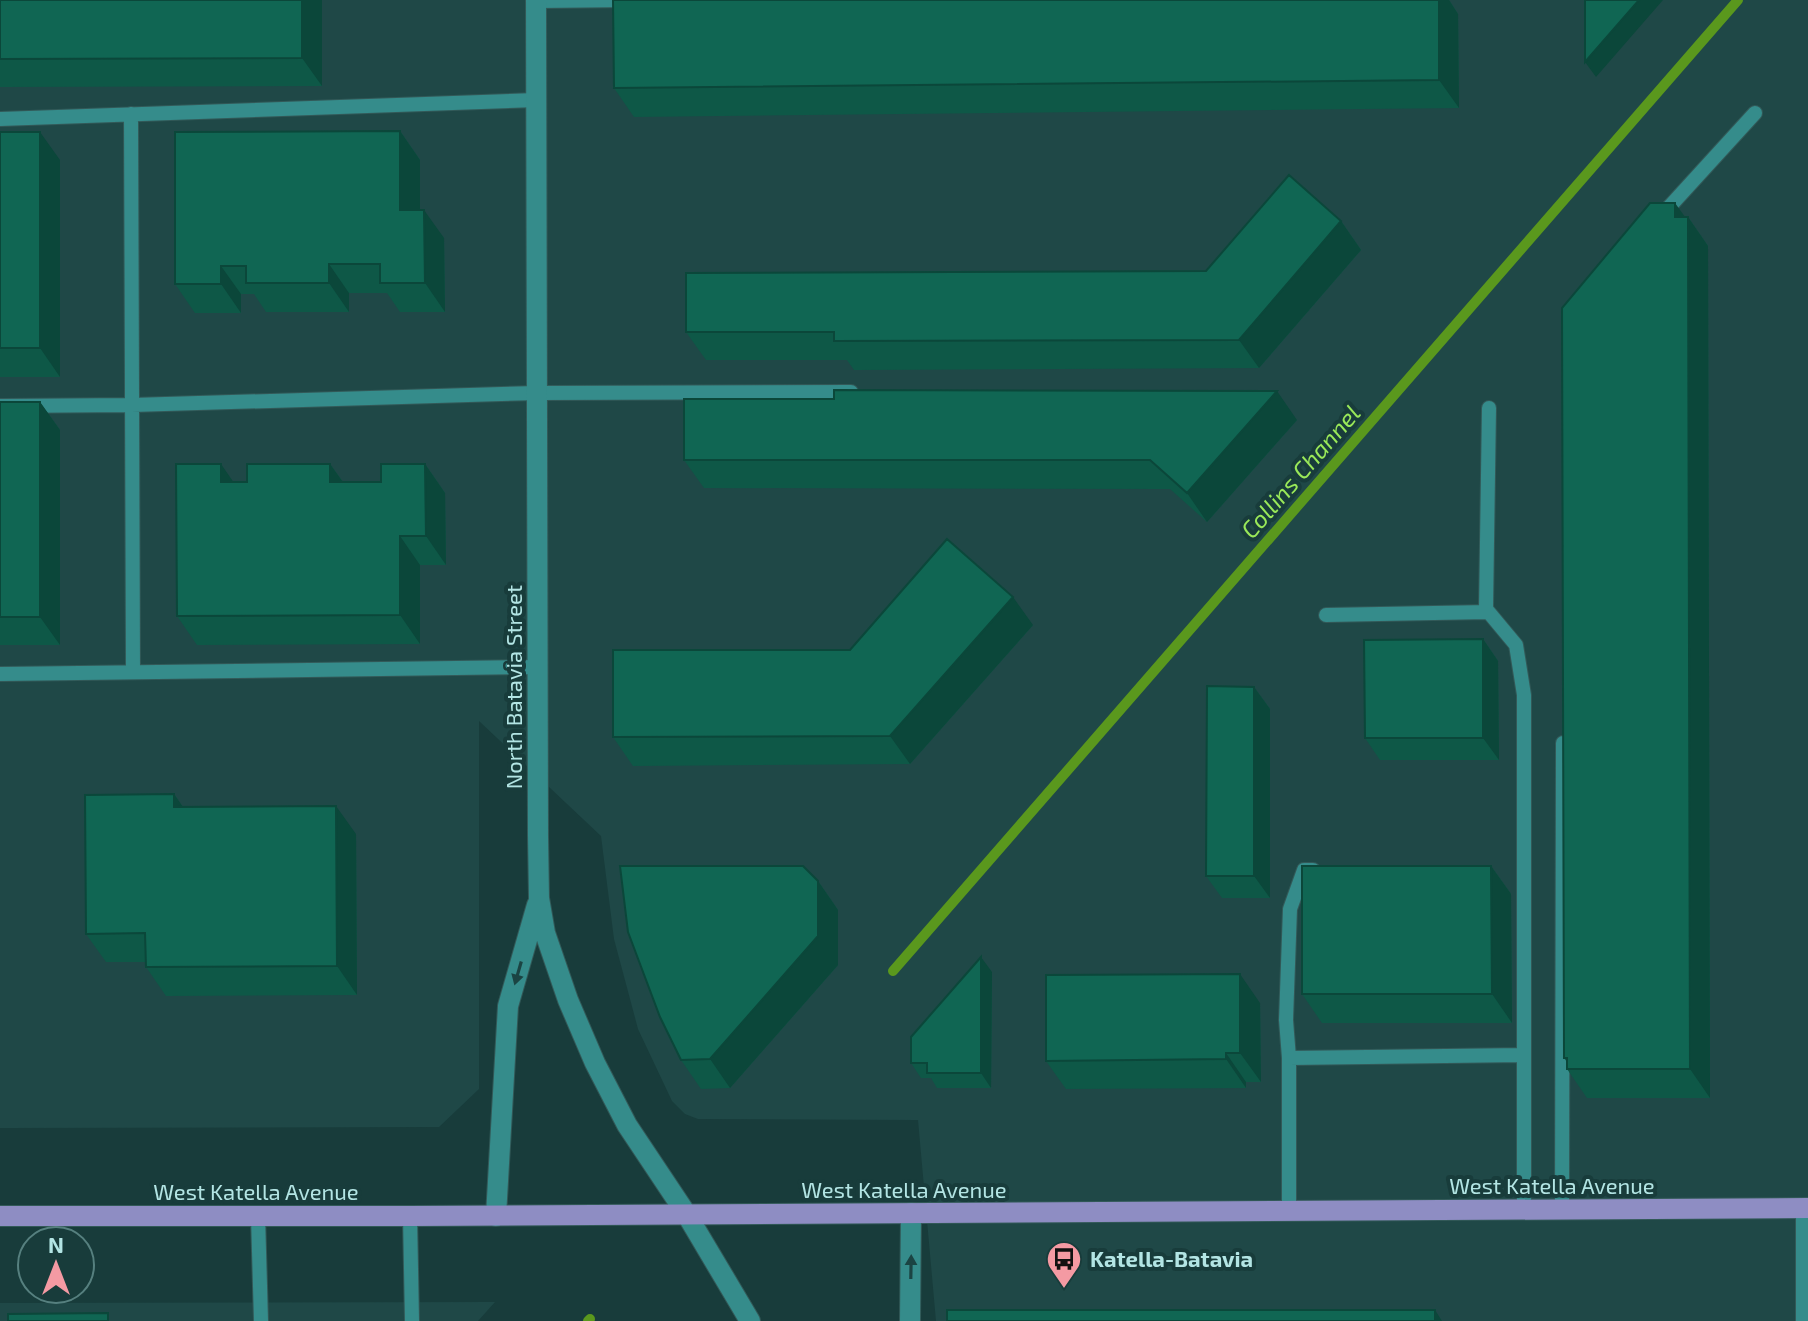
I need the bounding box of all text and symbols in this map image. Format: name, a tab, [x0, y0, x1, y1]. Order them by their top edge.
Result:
water label: Collins Channel	[1234, 398, 1366, 544]
street label: North Batavia Street	[500, 585, 526, 789]
one-way arrow	[511, 961, 524, 985]
street label: West Katella Avenue	[1449, 1172, 1655, 1198]
street label: West Katella Avenue	[801, 1176, 1007, 1202]
street label: West Katella Avenue	[153, 1178, 359, 1204]
north arrow	[16, 1225, 96, 1305]
text: N	[48, 1231, 64, 1257]
bus stop icon: Katella-Batavia	[1045, 1240, 1083, 1290]
place label: Katella-Batavia	[1090, 1245, 1253, 1271]
one-way arrow	[905, 1254, 917, 1279]

